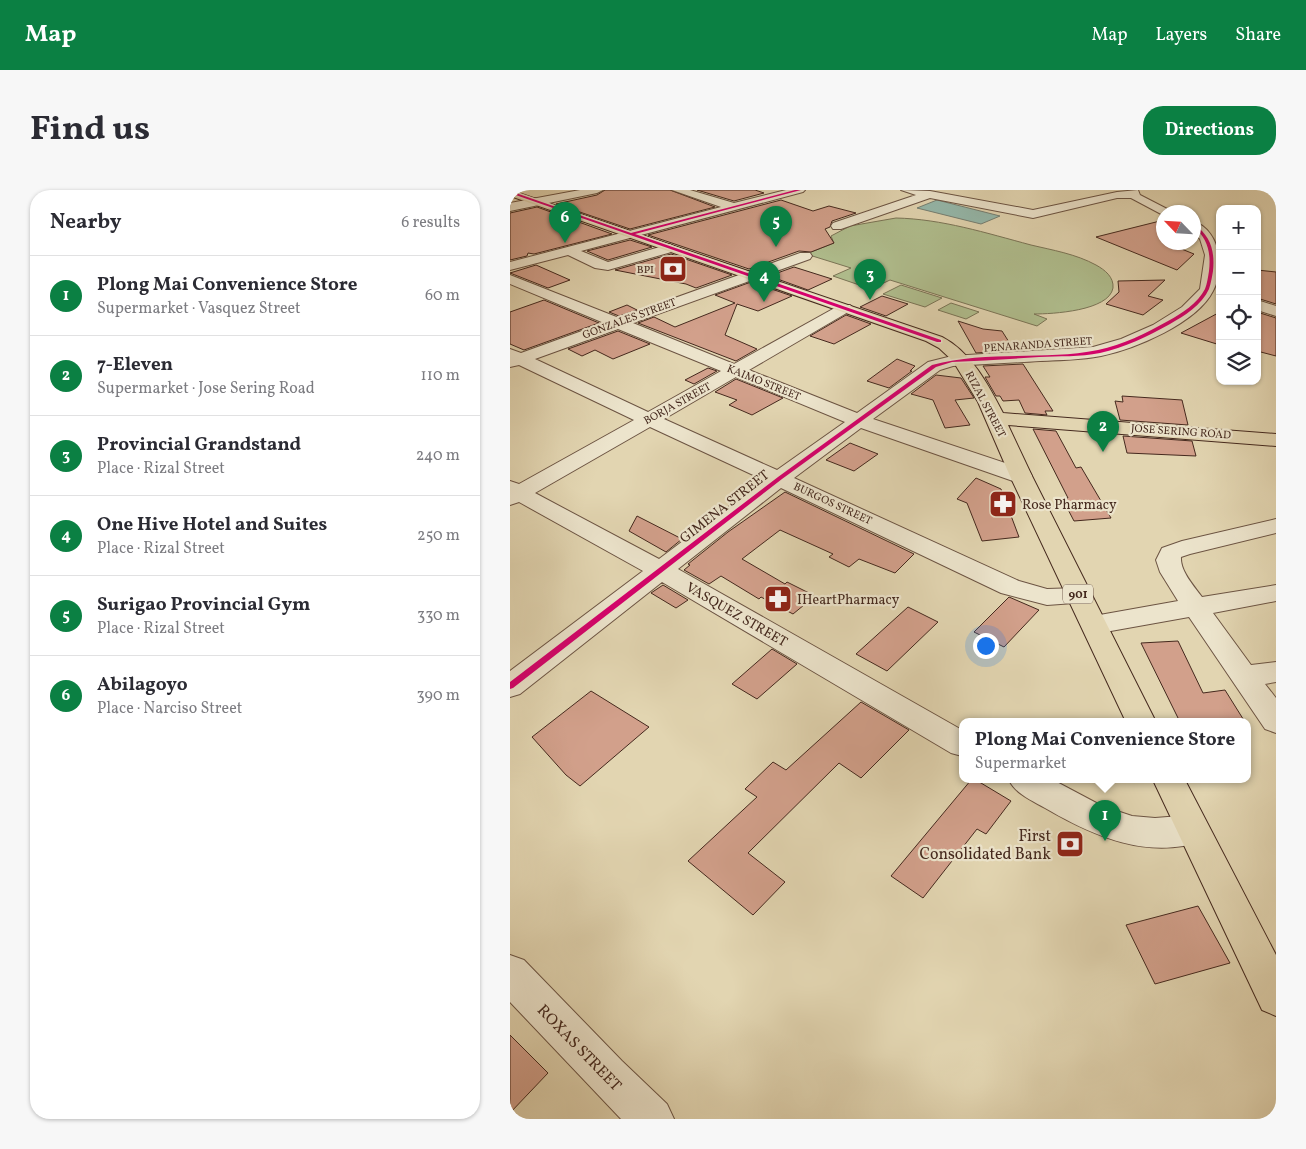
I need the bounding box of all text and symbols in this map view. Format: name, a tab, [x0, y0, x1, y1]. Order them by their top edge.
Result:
text: Map	[25, 18, 76, 52]
text: Map	[1091, 23, 1127, 48]
text: Layers	[1155, 23, 1207, 48]
text: Share	[1235, 23, 1281, 48]
text: Find us	[30, 106, 150, 154]
button: Directions	[1143, 106, 1276, 155]
pin: 6	[549, 202, 581, 243]
north arrow	[1156, 205, 1201, 250]
map controls	[1216, 205, 1261, 385]
button: +	[1216, 205, 1261, 250]
pin: 5	[760, 206, 792, 247]
text: Nearby	[50, 208, 121, 237]
text: 6 results	[401, 212, 460, 234]
button: −	[1216, 250, 1261, 295]
bank icon: BPI	[658, 254, 688, 284]
pin: 3	[854, 259, 886, 300]
pin: 4	[748, 261, 780, 302]
place label: BPI	[637, 263, 654, 278]
text: Plong Mai Convenience Store	[97, 272, 357, 298]
text: 1	[63, 285, 69, 307]
text: 60 m	[425, 285, 460, 307]
street label: GONZALES STREET	[581, 295, 679, 343]
button: locate	[1216, 295, 1261, 340]
text: Supermarket · Vasquez Street	[97, 298, 301, 320]
street label: PENARANDA STREET	[983, 334, 1093, 357]
button: layers	[1216, 340, 1261, 385]
text: 7-Eleven	[97, 352, 173, 378]
street label: KAIMO STREET	[724, 362, 803, 405]
text: 2	[62, 365, 70, 387]
text: 110 m	[421, 365, 460, 387]
street label: RIZAL STREET	[961, 369, 1009, 441]
text: Supermarket · Jose Sering Road	[97, 378, 315, 400]
street label: BORJA STREET	[641, 379, 715, 429]
pin: 2	[1087, 411, 1119, 452]
street label: JOSE SERING ROAD	[1130, 422, 1231, 443]
text: Provincial Grandstand	[97, 432, 301, 458]
text: 3	[62, 445, 70, 467]
text: 240 m	[416, 445, 460, 467]
text: Place · Rizal Street	[97, 458, 225, 480]
street label: GIMENA STREET	[676, 466, 774, 548]
street label: BURGOS STREET	[791, 480, 875, 529]
pharmacy icon: Rose Pharmacy	[988, 489, 1018, 519]
place label: Rose Pharmacy	[1022, 496, 1117, 515]
text: One Hive Hotel and Suites	[97, 512, 327, 538]
text: 4	[61, 525, 71, 547]
text: 250 m	[417, 525, 460, 547]
text: Place · Rizal Street	[97, 538, 225, 560]
street label: VASQUEZ STREET	[682, 578, 791, 652]
pharmacy icon: IHeartPharmacy	[763, 584, 793, 614]
road number: 901	[1063, 584, 1093, 604]
place label: IHeartPharmacy	[797, 591, 900, 610]
text: Surigao Provincial Gym	[97, 592, 310, 618]
text: 5	[62, 605, 70, 627]
text: 330 m	[417, 605, 460, 627]
text: Place · Rizal Street	[97, 618, 225, 640]
your location	[973, 633, 999, 659]
text: Abilagoyo	[97, 672, 188, 698]
text: 6	[62, 685, 70, 707]
text: 390 m	[417, 685, 460, 707]
text: Place · Narciso Street	[97, 698, 242, 720]
popup	[959, 718, 1251, 783]
text: Plong Mai Convenience Store	[975, 727, 1235, 753]
text: Supermarket	[975, 753, 1067, 775]
pin: 1	[1089, 800, 1121, 841]
place label: First Consolidated Bank	[919, 826, 1051, 866]
bank icon: First Consolidated Bank	[1055, 829, 1085, 859]
street label: ROXAS STREET	[531, 1000, 626, 1097]

